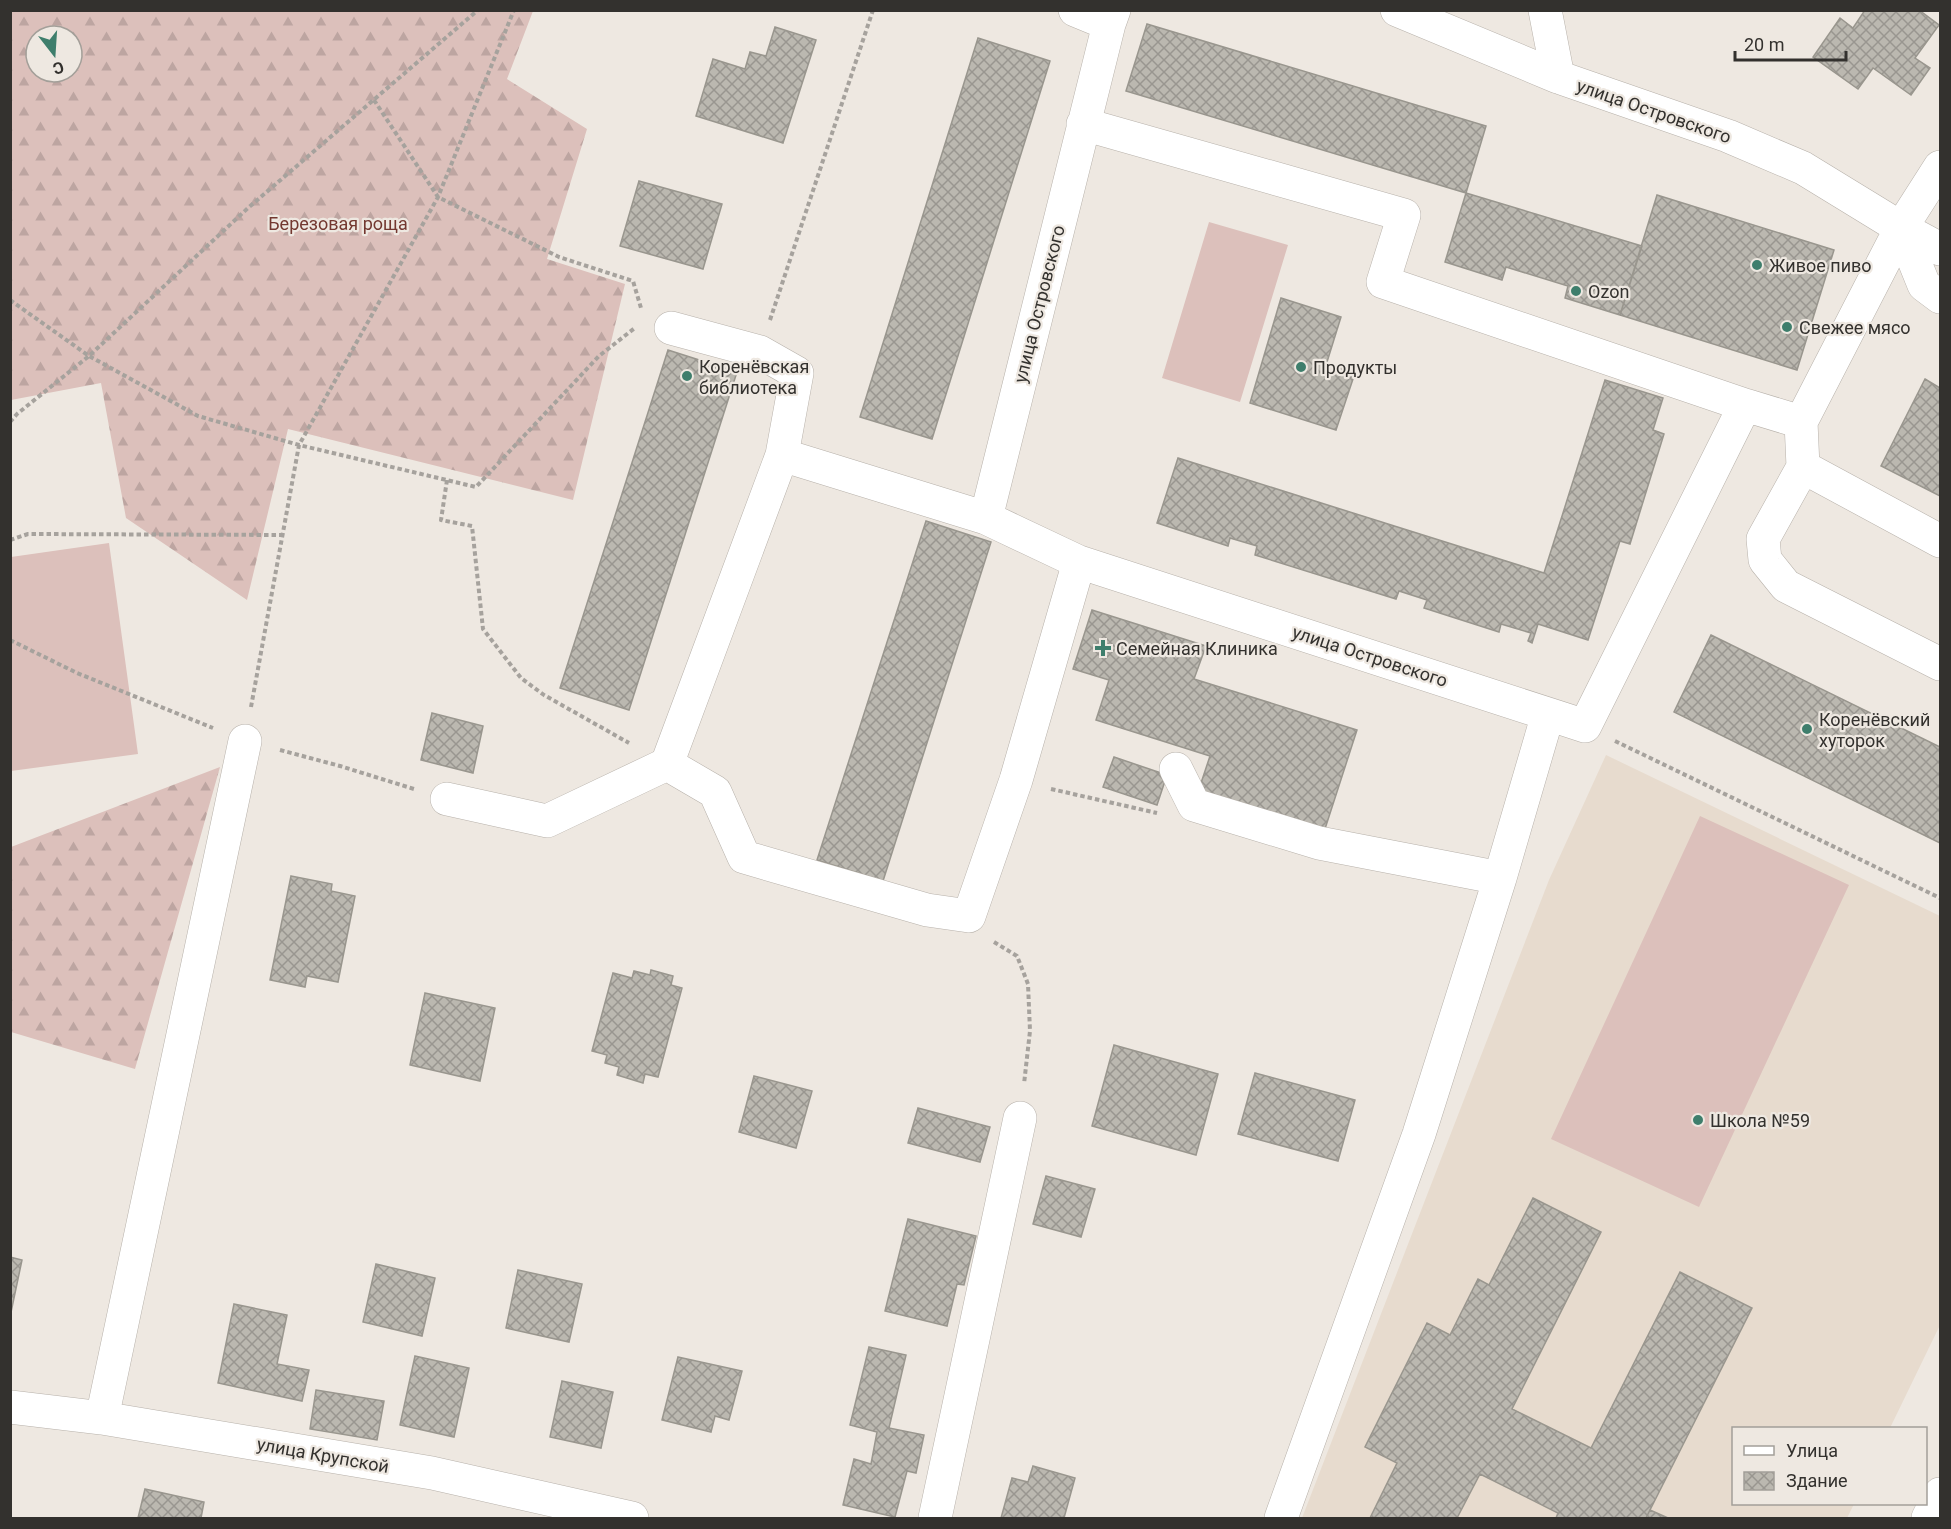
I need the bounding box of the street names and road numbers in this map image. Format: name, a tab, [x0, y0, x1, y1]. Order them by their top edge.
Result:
street label: улица Островского	[1574, 75, 1734, 147]
street label: улица Островского	[1009, 223, 1069, 385]
street label: улица Островского	[1290, 621, 1450, 691]
street label: улица Крупской	[255, 1433, 391, 1477]

